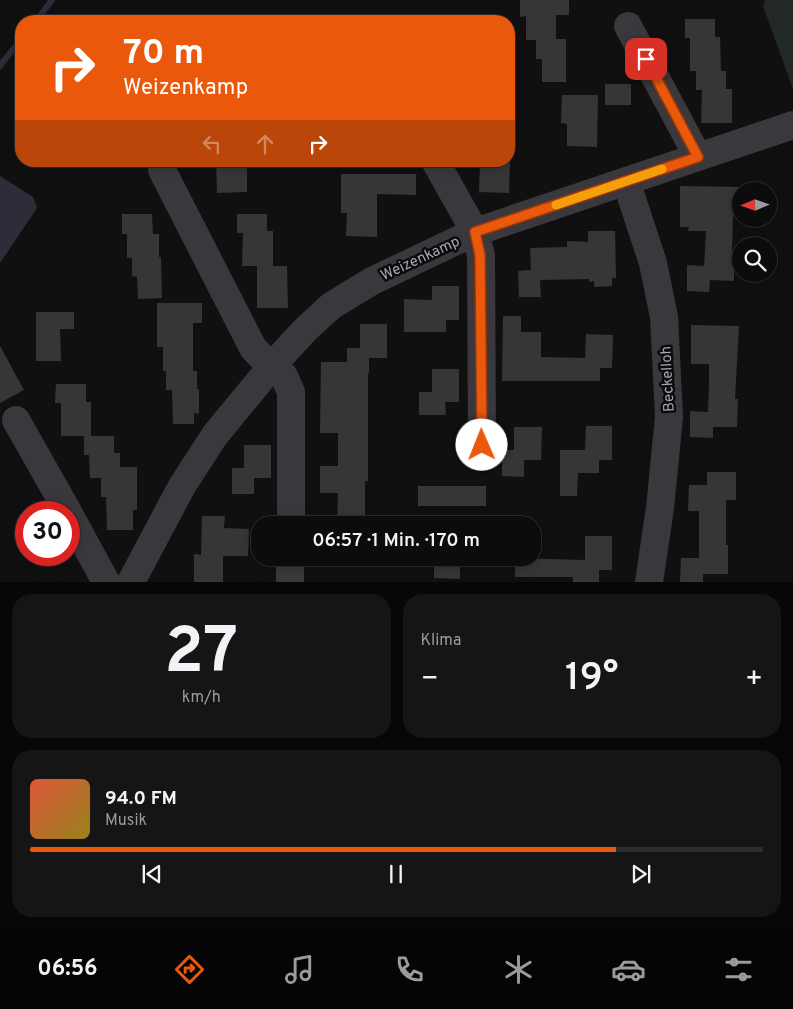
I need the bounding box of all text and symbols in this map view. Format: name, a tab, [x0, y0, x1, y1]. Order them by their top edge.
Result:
text: 70 m	[123, 32, 204, 76]
icon: right	[40, 35, 105, 100]
pin	[625, 38, 667, 80]
icon: arrive	[632, 45, 660, 73]
text: Weizenkamp	[123, 75, 248, 102]
icon: left	[198, 130, 226, 158]
icon: ahead	[251, 130, 279, 158]
icon: right	[304, 130, 332, 158]
north arrow	[732, 182, 778, 228]
map controls	[732, 182, 777, 282]
street label: Weizenkamp	[378, 233, 463, 286]
button: search	[732, 237, 777, 282]
street label: Beckelloh	[657, 345, 680, 412]
position arrow	[455, 418, 507, 470]
speed limit sign: 30	[15, 501, 80, 566]
text: 06:57 · 1 Min. · 170 m	[312, 529, 480, 553]
text: 27	[164, 614, 238, 696]
text: Klima	[421, 631, 461, 651]
text: 19°	[565, 655, 619, 704]
text: −	[421, 662, 439, 698]
text: +	[745, 662, 763, 698]
text: km/h	[182, 688, 221, 708]
text: 94.0 FM	[105, 787, 177, 811]
text: Musik	[105, 811, 147, 831]
icon: previous	[138, 860, 166, 888]
icon: pause	[382, 860, 410, 888]
icon: next	[627, 860, 655, 888]
icon: directions	[172, 952, 207, 987]
icon: music	[282, 952, 317, 987]
icon: phone	[392, 952, 427, 987]
icon: climate	[501, 952, 536, 987]
icon: car	[611, 952, 646, 987]
icon: filters	[721, 952, 756, 987]
text: 06:56	[37, 956, 98, 983]

